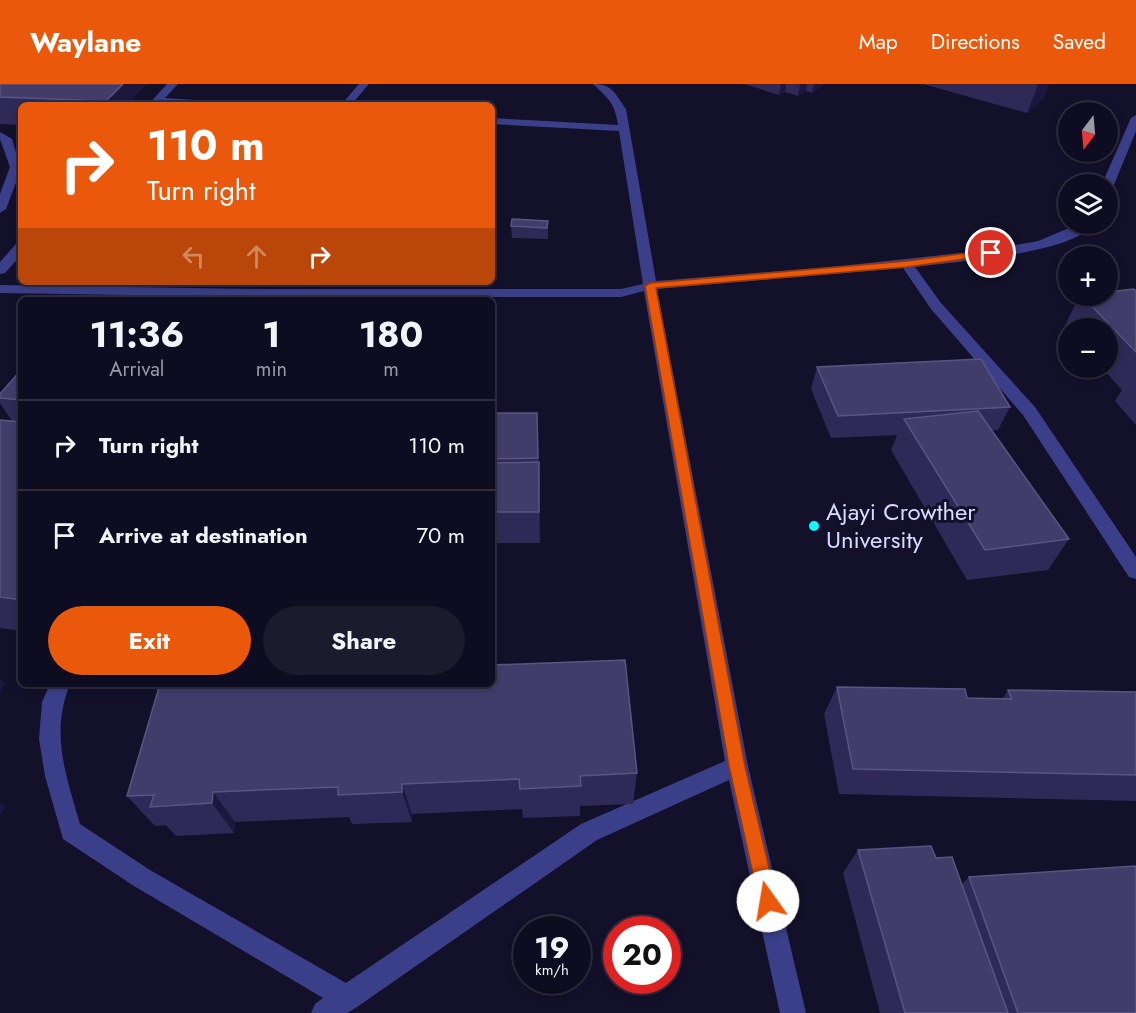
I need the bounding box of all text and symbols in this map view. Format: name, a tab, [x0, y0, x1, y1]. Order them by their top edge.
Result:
text: Waylane	[30, 22, 141, 63]
text: Map	[859, 27, 898, 57]
text: Directions	[931, 27, 1020, 57]
text: Saved	[1053, 27, 1106, 57]
north arrow	[1058, 102, 1118, 162]
map controls	[1058, 102, 1118, 378]
text: 110 m	[147, 115, 265, 176]
icon: right	[48, 126, 126, 204]
text: Turn right	[147, 171, 255, 210]
button: layers	[1058, 174, 1118, 234]
pin	[965, 227, 1016, 278]
icon: arrive	[974, 236, 1007, 269]
icon: left	[177, 240, 210, 273]
icon: ahead	[240, 240, 273, 273]
icon: right	[303, 240, 336, 273]
button: +	[1058, 246, 1118, 306]
text: 11:36	[90, 308, 184, 360]
text: 1	[262, 308, 281, 360]
text: 180	[359, 308, 423, 360]
button: −	[1058, 318, 1118, 378]
text: Arrival	[109, 355, 164, 384]
text: min	[256, 355, 287, 384]
text: m	[383, 355, 399, 384]
icon: right	[48, 429, 81, 462]
text: Turn right	[99, 429, 199, 461]
text: 110 m	[408, 429, 465, 461]
place label: Ajayi Crowther University	[826, 494, 976, 557]
icon: arrive	[48, 519, 81, 552]
text: Arrive at destination	[99, 519, 308, 551]
text: 70 m	[416, 519, 465, 551]
marker: Ajayi Crowther University	[807, 519, 821, 533]
button: Exit	[48, 606, 251, 675]
button: Share	[263, 606, 465, 675]
position arrow	[736, 869, 800, 933]
speed limit sign: 20	[603, 916, 681, 994]
text: 19	[534, 926, 570, 969]
text: km/h	[535, 959, 569, 981]

